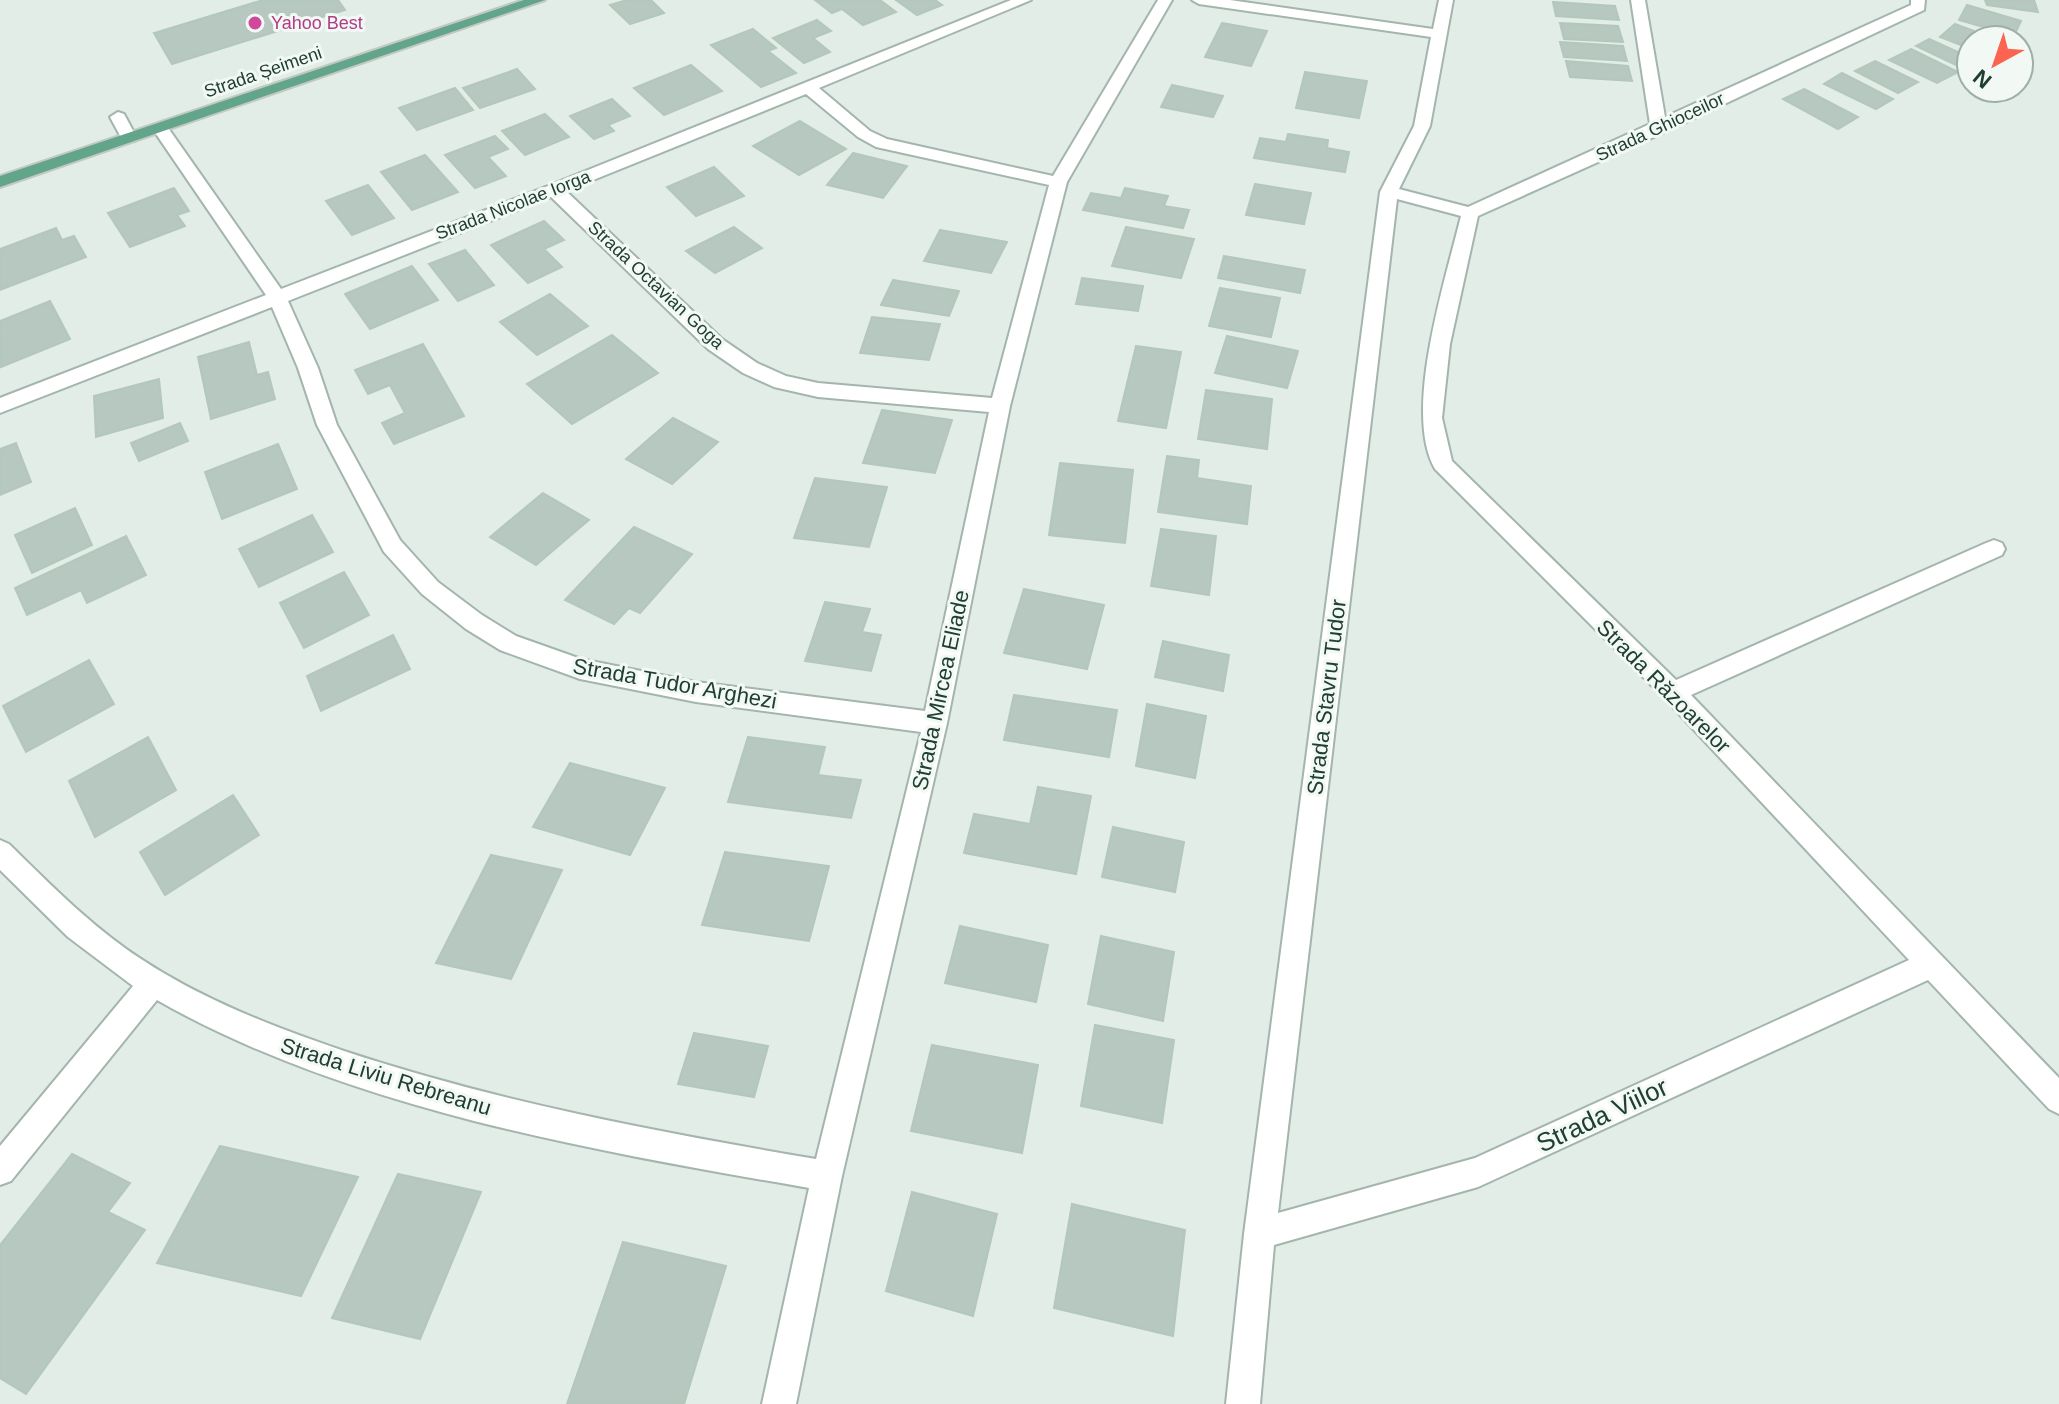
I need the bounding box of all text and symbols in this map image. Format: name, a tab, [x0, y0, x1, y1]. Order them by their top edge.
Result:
place label: Yahoo Best	[271, 13, 363, 33]
marker: Yahoo Best	[246, 14, 264, 32]
north arrow	[1955, 24, 2035, 104]
street label: Strada Șeimeni	[202, 43, 324, 101]
text: N	[1968, 64, 1997, 94]
street label: Strada Ghioceilor	[1593, 89, 1727, 165]
street label: Strada Nicolae Iorga	[433, 166, 594, 244]
street label: Strada Octavian Goga	[584, 217, 729, 354]
street label: Strada Mircea Eliade	[907, 588, 974, 793]
street label: Strada Stavru Tudor	[1302, 598, 1351, 796]
street label: Strada Răzoarelor	[1592, 614, 1736, 758]
street label: Strada Tudor Arghezi	[571, 653, 779, 714]
street label: Strada Liviu Rebreanu	[278, 1033, 494, 1120]
street label: Strada Viilor	[1532, 1071, 1673, 1158]

